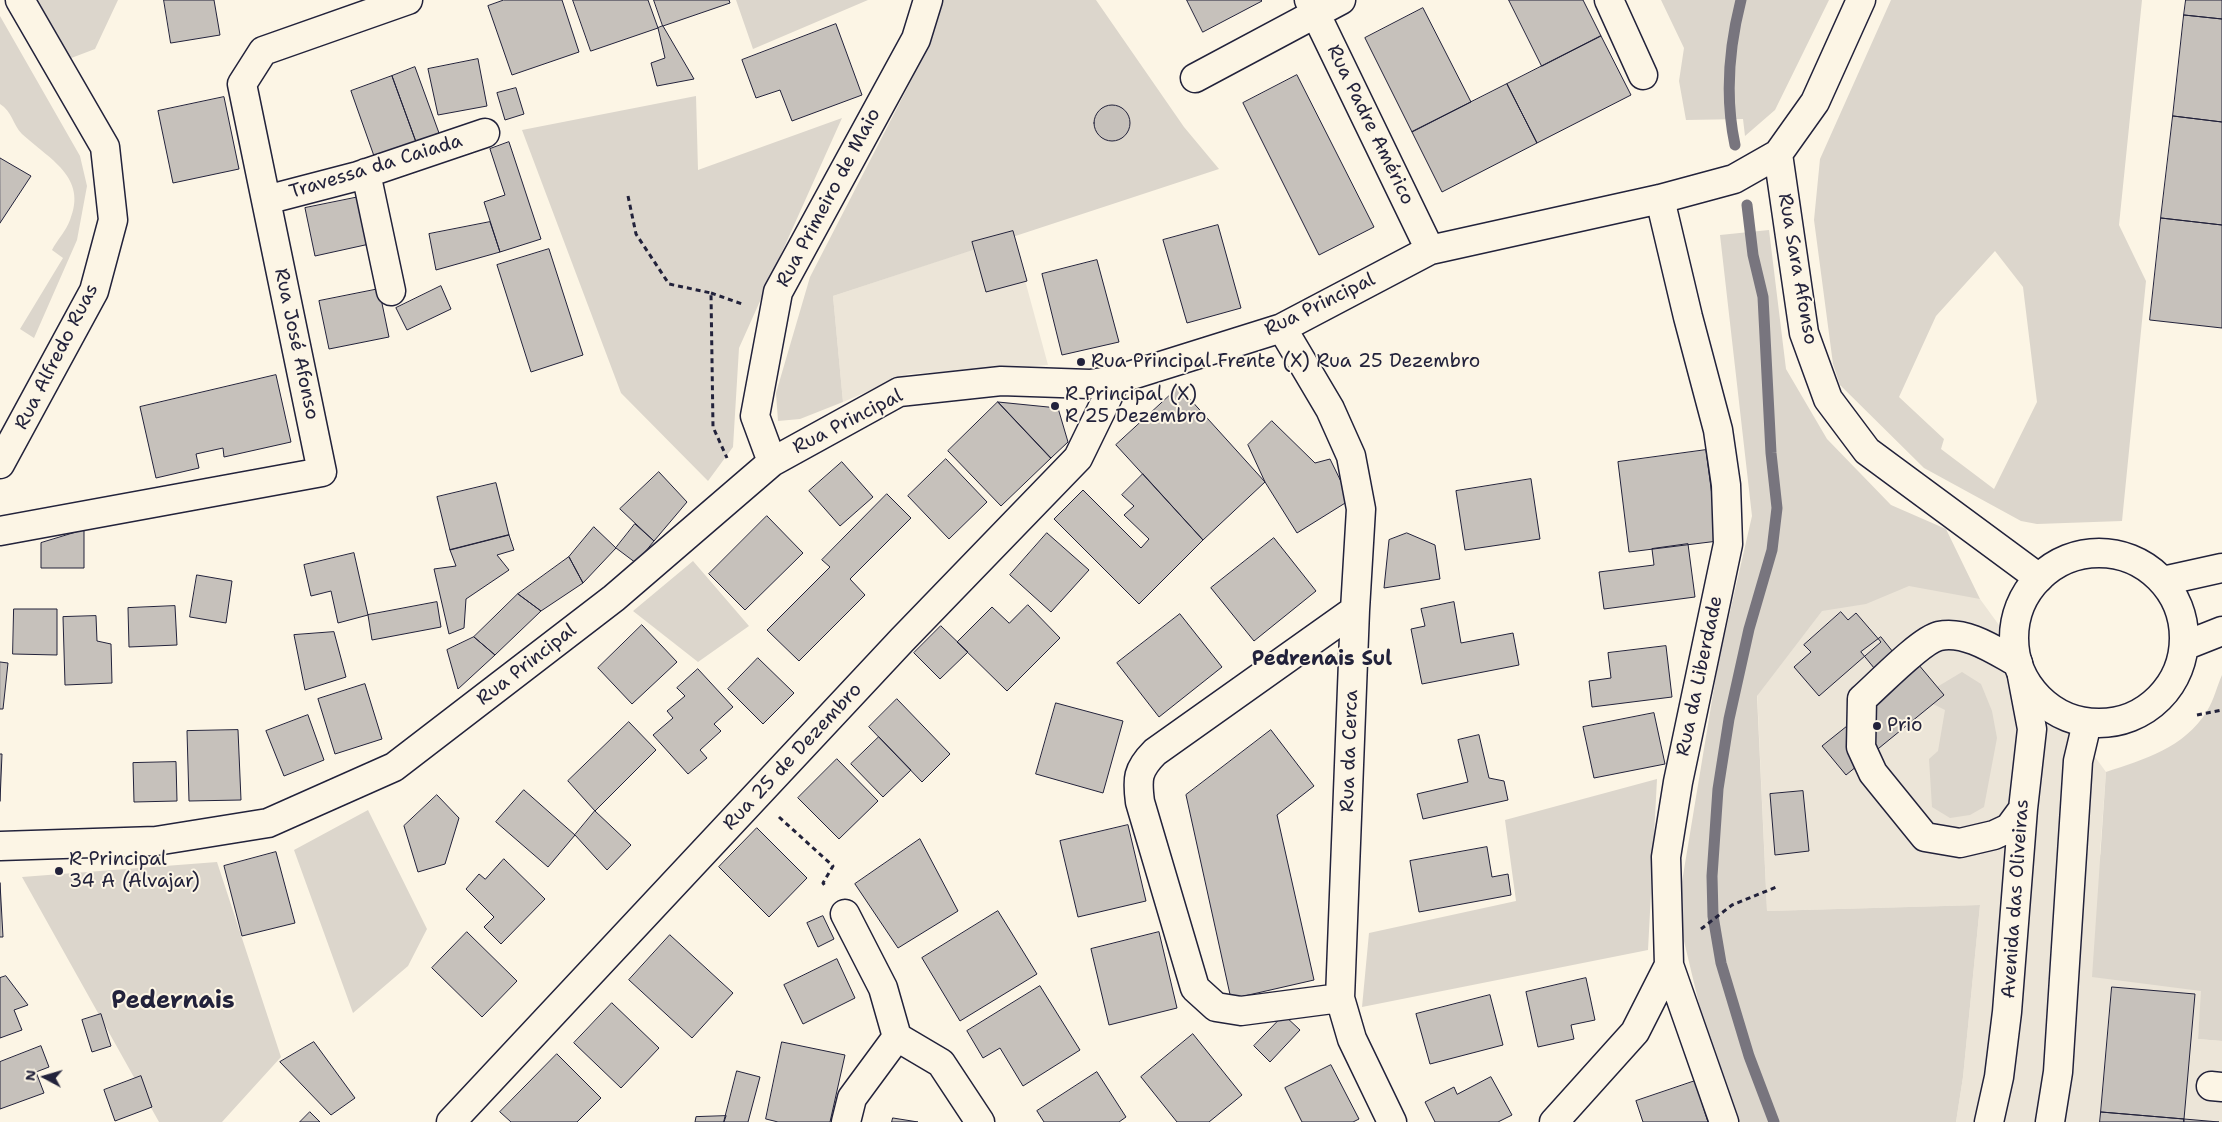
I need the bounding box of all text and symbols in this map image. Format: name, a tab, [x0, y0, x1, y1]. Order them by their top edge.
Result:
street label: Rua Padre Américo	[1321, 41, 1419, 209]
street label: Rua Primeiro de Maio	[772, 105, 886, 291]
street label: Travessa da Caiada	[287, 130, 465, 204]
street label: Rua Sara Afonso	[1772, 192, 1822, 346]
street label: Rua José Afonso	[269, 266, 323, 422]
street label: Rua Principal	[1261, 268, 1379, 342]
street label: Rua Alfredo Ruas	[10, 280, 104, 434]
place label: Rua Principal Frente (X) Rua 25 Dezembro	[1091, 351, 1480, 373]
marker: Rua Principal Frente (X) Rua 25 Dezembro	[1075, 356, 1087, 368]
place label: R Principal (X) R 25 Dezembro	[1065, 384, 1207, 428]
street label: Rua Principal	[789, 385, 907, 459]
marker: R Principal (X) R 25 Dezembro	[1049, 400, 1061, 412]
street label: Rua da Liberdade	[1672, 594, 1728, 758]
street label: Rua Principal	[473, 619, 581, 711]
district label: Pedrenais Sul	[1252, 648, 1392, 672]
street label: Rua 25 de Dezembro	[719, 679, 867, 835]
street label: Rua da Cerca	[1336, 689, 1364, 813]
place label: Prio	[1887, 715, 1923, 737]
marker: Prio	[1871, 720, 1883, 732]
street label: Avenida das Oliveiras	[1998, 799, 2034, 999]
place label: R Principal 34 A (Alvajar)	[69, 849, 200, 893]
marker: R Principal 34 A (Alvajar)	[53, 865, 65, 877]
district label: Pedernais	[111, 988, 235, 1016]
north arrow	[20, 1052, 70, 1102]
text: N	[21, 1069, 40, 1082]

